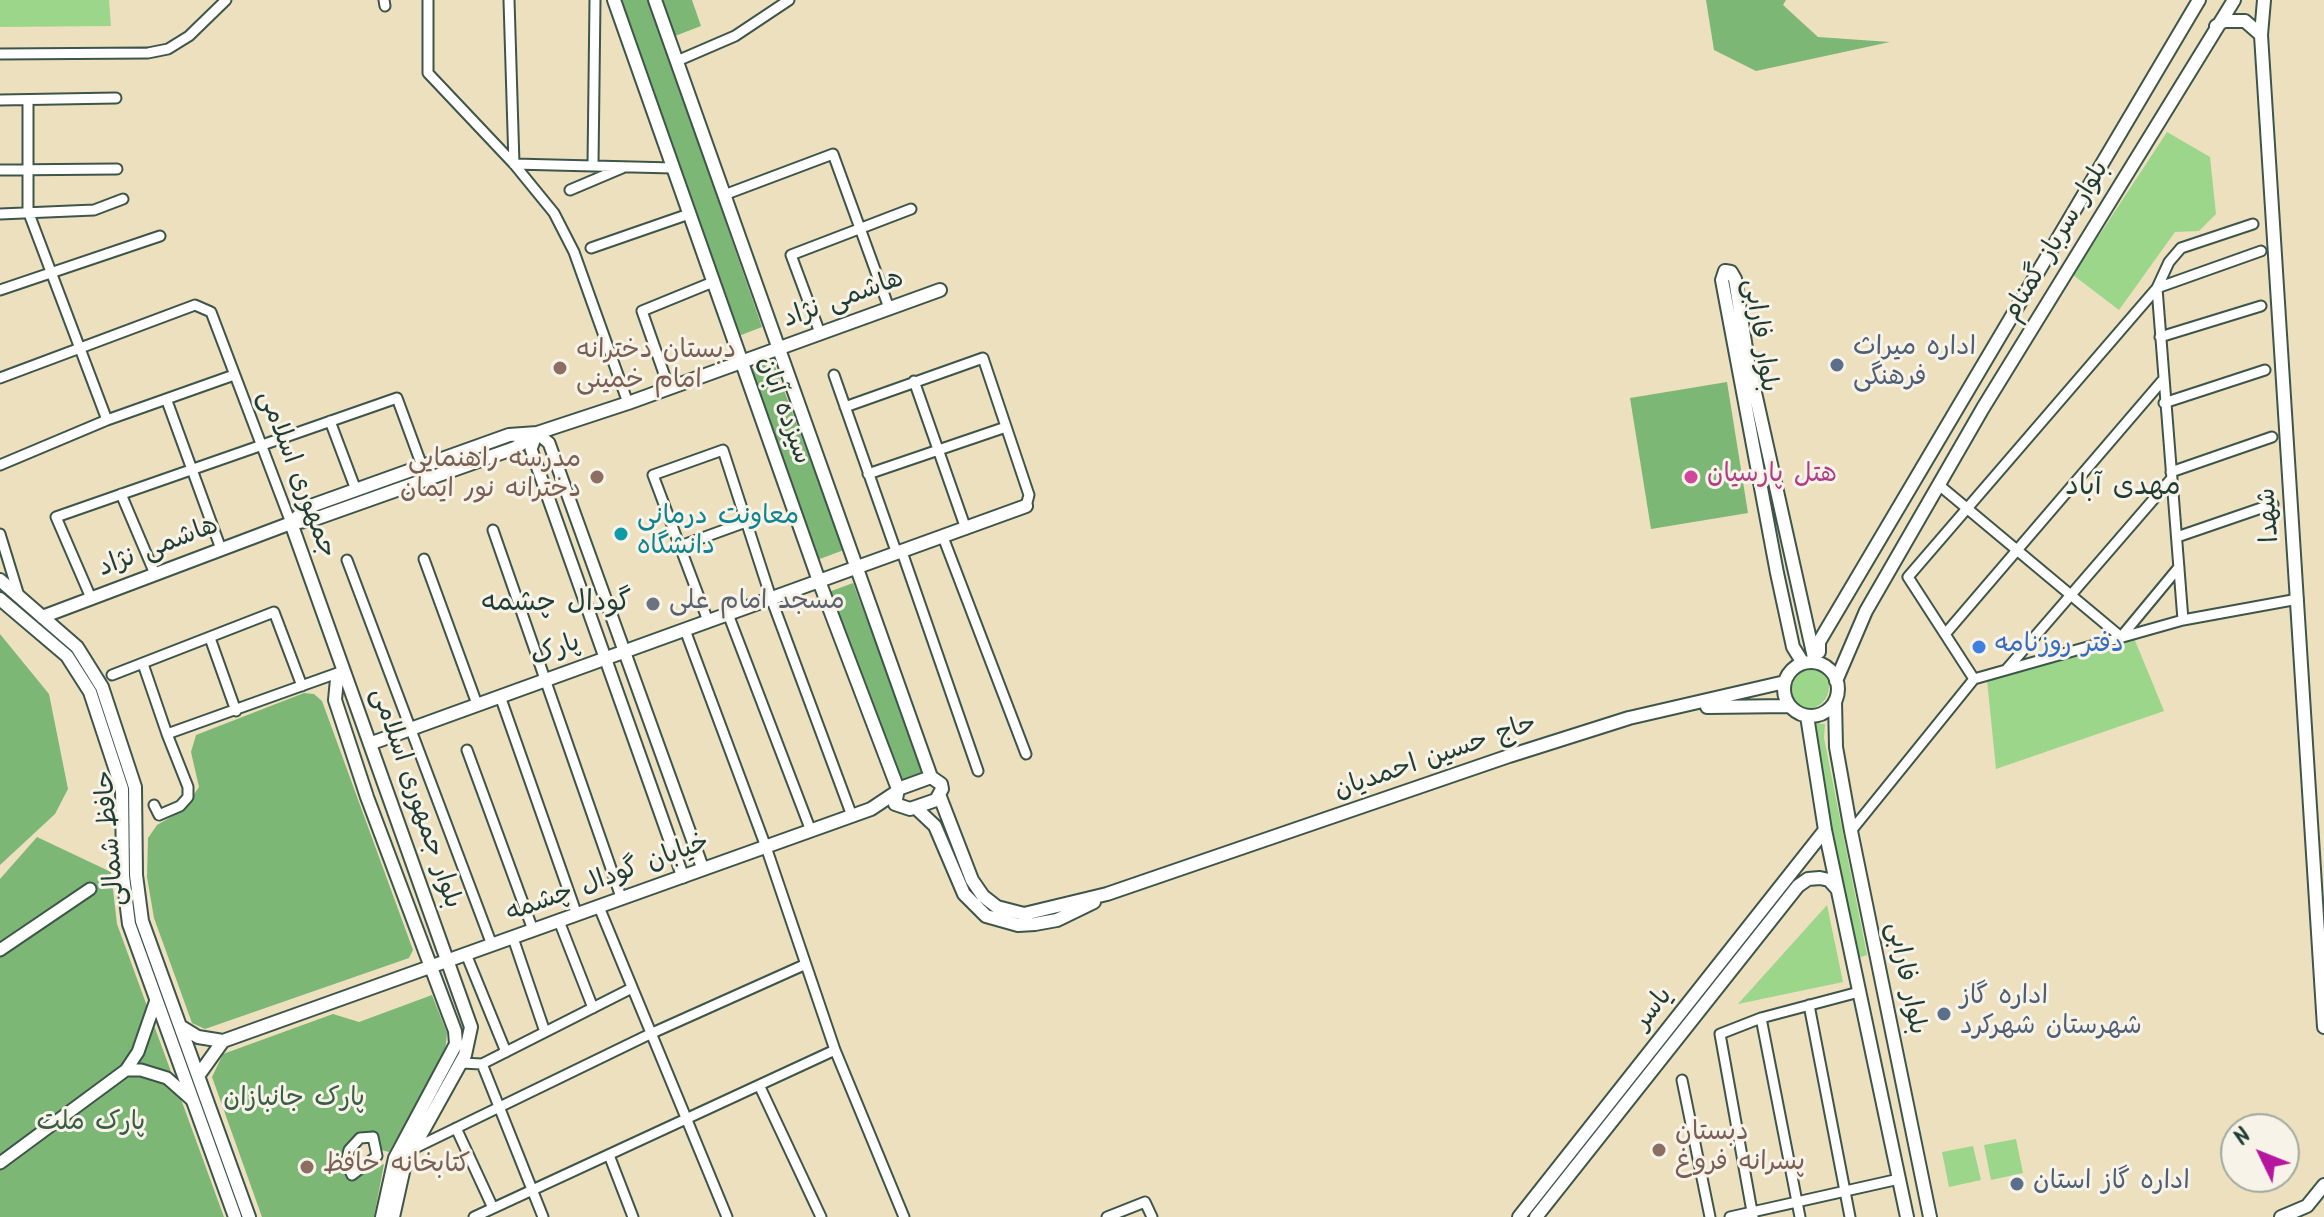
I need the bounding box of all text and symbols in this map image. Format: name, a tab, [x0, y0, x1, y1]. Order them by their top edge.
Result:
street label: بلوار سرباز گمنام	[1998, 157, 2118, 327]
street label: هاشمی نژاد	[780, 265, 908, 337]
street label: بلوار فارابی	[1734, 277, 1782, 395]
place label: اداره میراث فرهنگی	[1853, 334, 1976, 396]
place label: دبستان دخترانه امام خمینی	[576, 337, 736, 398]
street label: سیزده آبان	[748, 353, 816, 469]
marker: اداره میراث فرهنگی	[1828, 356, 1846, 374]
marker: دبستان دخترانه امام خمینی	[551, 359, 569, 377]
street label: جمهوری اسلامی	[249, 387, 341, 563]
place label: مدرسه راهنمایی دخترانه نور ایمان	[400, 446, 581, 508]
place label: هتل پارسیان	[1707, 461, 1837, 493]
marker: مدرسه راهنمایی دخترانه نور ایمان	[588, 468, 606, 486]
marker: هتل پارسیان	[1682, 468, 1700, 486]
district label: مهدی آباد	[2065, 472, 2181, 506]
street label: شهدا	[2254, 487, 2288, 543]
place label: معاونت درمانی دانشگاه	[637, 503, 799, 564]
street label: هاشمی نژاد	[95, 512, 223, 586]
marker: معاونت درمانی دانشگاه	[612, 525, 630, 543]
district label: گودال چشمه	[481, 588, 631, 622]
place label: مسجد امام علی	[669, 588, 845, 620]
marker: مسجد امام علی	[644, 595, 662, 613]
street label: پارک	[527, 629, 585, 675]
place label: دفتر روزنامه	[1995, 631, 2123, 663]
marker: دفتر روزنامه	[1970, 638, 1988, 656]
street label: بلوار جمهوری اسلامی	[362, 685, 466, 913]
street label: حاج حسین احمدیان	[1331, 710, 1541, 808]
street label: حافظ شمالی	[92, 769, 134, 907]
street label: خیابان گودال چشمه	[502, 829, 714, 931]
street label: بلوار فارابی	[1877, 920, 1931, 1038]
street label: یاسر	[1629, 982, 1681, 1038]
place label: اداره گاز شهرستان شهرکرد	[1960, 983, 2142, 1044]
marker: اداره گاز شهرستان شهرکرد	[1935, 1005, 1953, 1023]
park label: پارک جانبازان	[223, 1085, 365, 1117]
park label: پارک ملت	[37, 1109, 145, 1141]
north arrow	[2220, 1113, 2300, 1193]
place label: دبستان پسرانه فروغ	[1675, 1119, 1805, 1180]
text: N	[2226, 1121, 2261, 1155]
marker: دبستان پسرانه فروغ	[1650, 1141, 1668, 1159]
place label: کتابخانه حافظ	[323, 1151, 470, 1183]
marker: کتابخانه حافظ	[298, 1158, 316, 1176]
place label: اداره گاز استان	[2033, 1168, 2190, 1200]
marker: اداره گاز استان	[2008, 1175, 2026, 1193]

